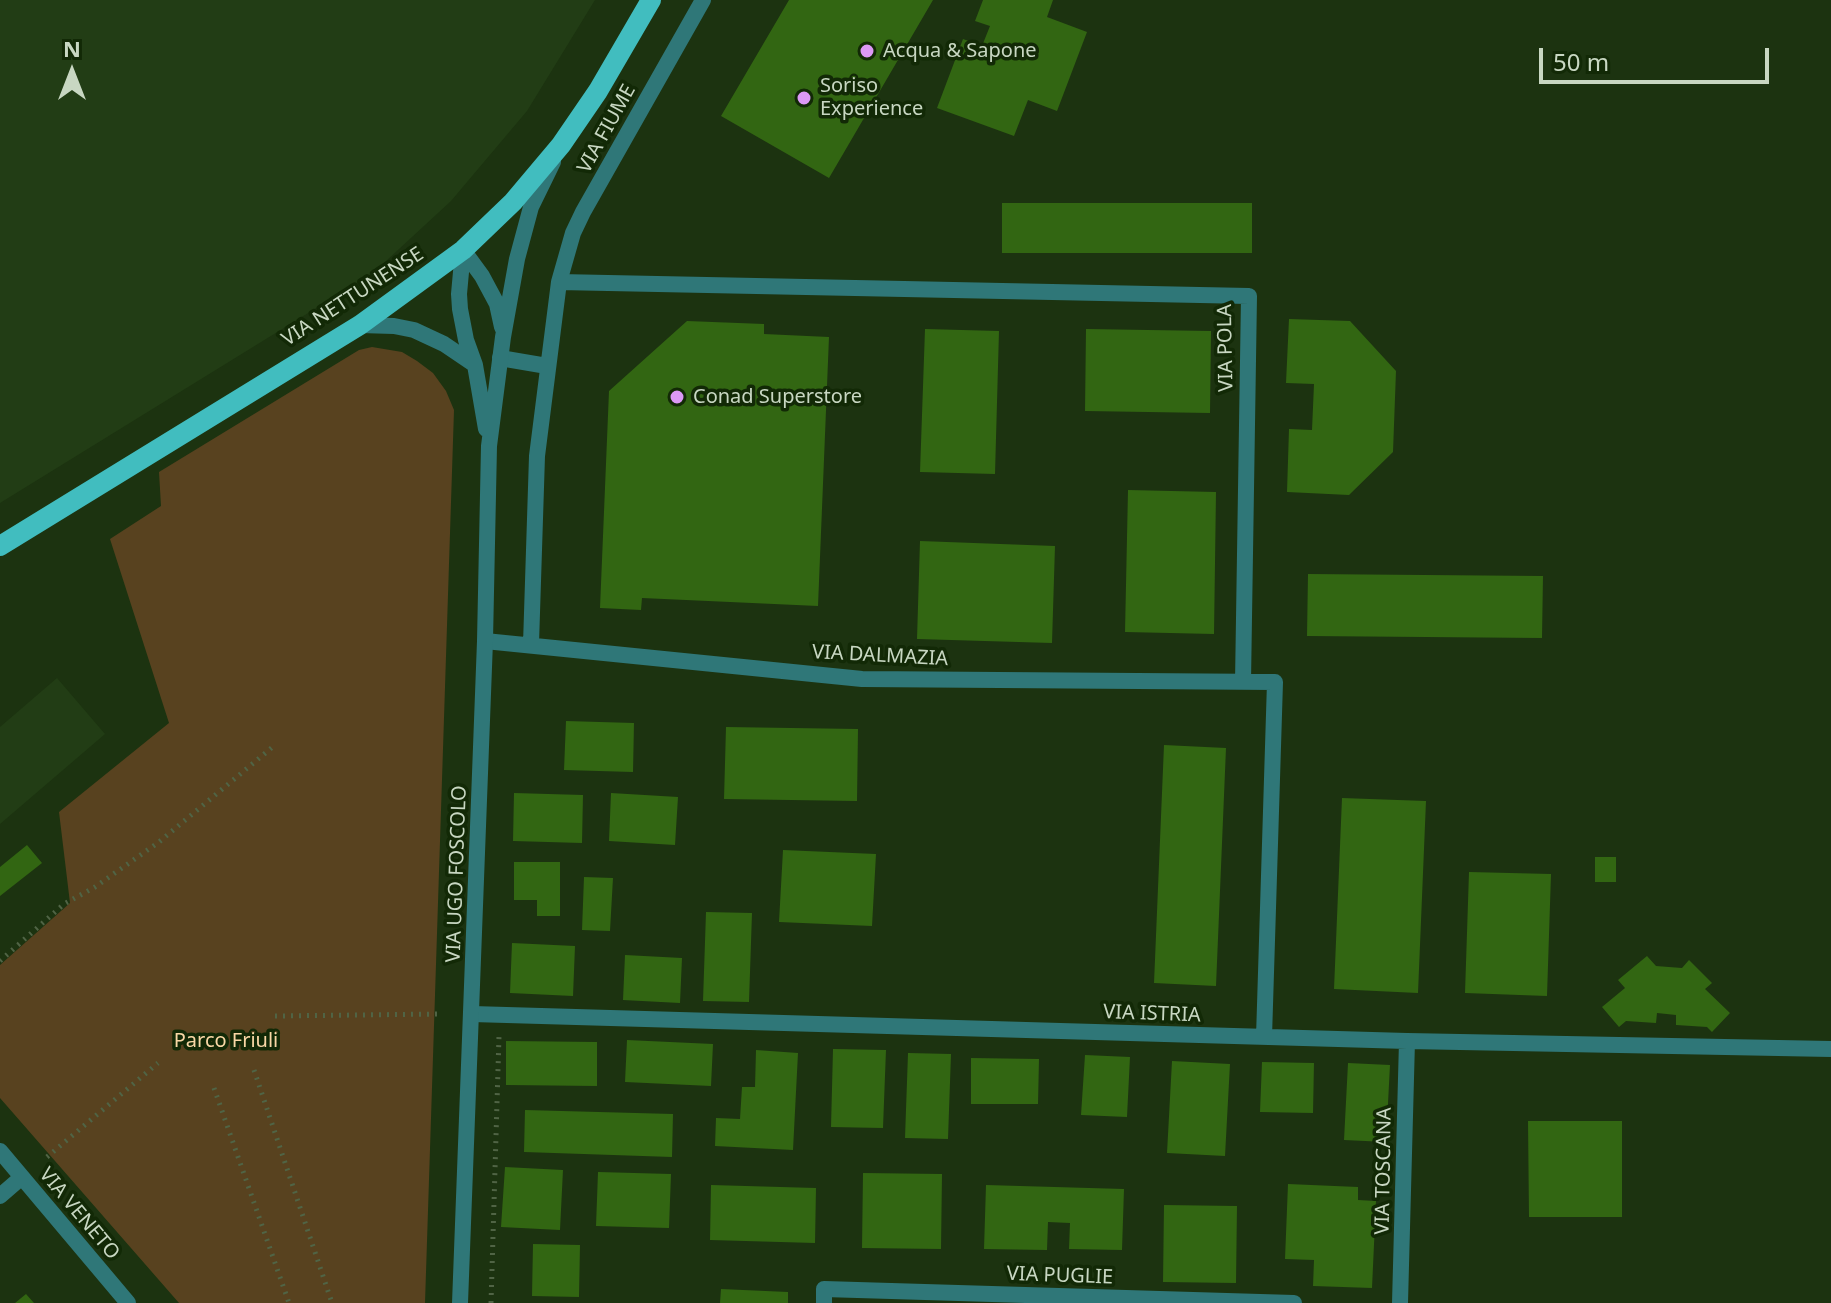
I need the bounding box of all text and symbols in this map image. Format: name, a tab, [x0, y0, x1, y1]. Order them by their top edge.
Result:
north arrow	[32, 32, 112, 112]
scale bar	[1543, 32, 1773, 82]
text: N	[63, 33, 81, 63]
place label: Acqua & Sapone	[883, 39, 1037, 63]
marker: Acqua & Sapone	[858, 42, 876, 60]
text: 50 m	[1553, 45, 1609, 78]
place label: Soriso Experience	[820, 74, 923, 121]
street label: VIA FIUME	[573, 80, 641, 178]
marker: Soriso Experience	[795, 89, 813, 107]
street label: VIA NETTUNENSE	[278, 242, 428, 352]
street label: VIA POLA	[1213, 304, 1239, 392]
place label: Conad Superstore	[693, 385, 862, 409]
marker: Conad Superstore	[668, 388, 686, 406]
street label: VIA DALMAZIA	[811, 640, 949, 672]
street label: VIA UGO FOSCOLO	[442, 785, 472, 963]
street label: VIA ISTRIA	[1103, 1000, 1201, 1028]
park label: Parco Friuli	[174, 1029, 278, 1053]
street label: VIA TOSCANA	[1371, 1107, 1397, 1235]
street label: VIA VENETO	[34, 1163, 124, 1265]
street label: VIA PUGLIE	[1006, 1262, 1114, 1290]

